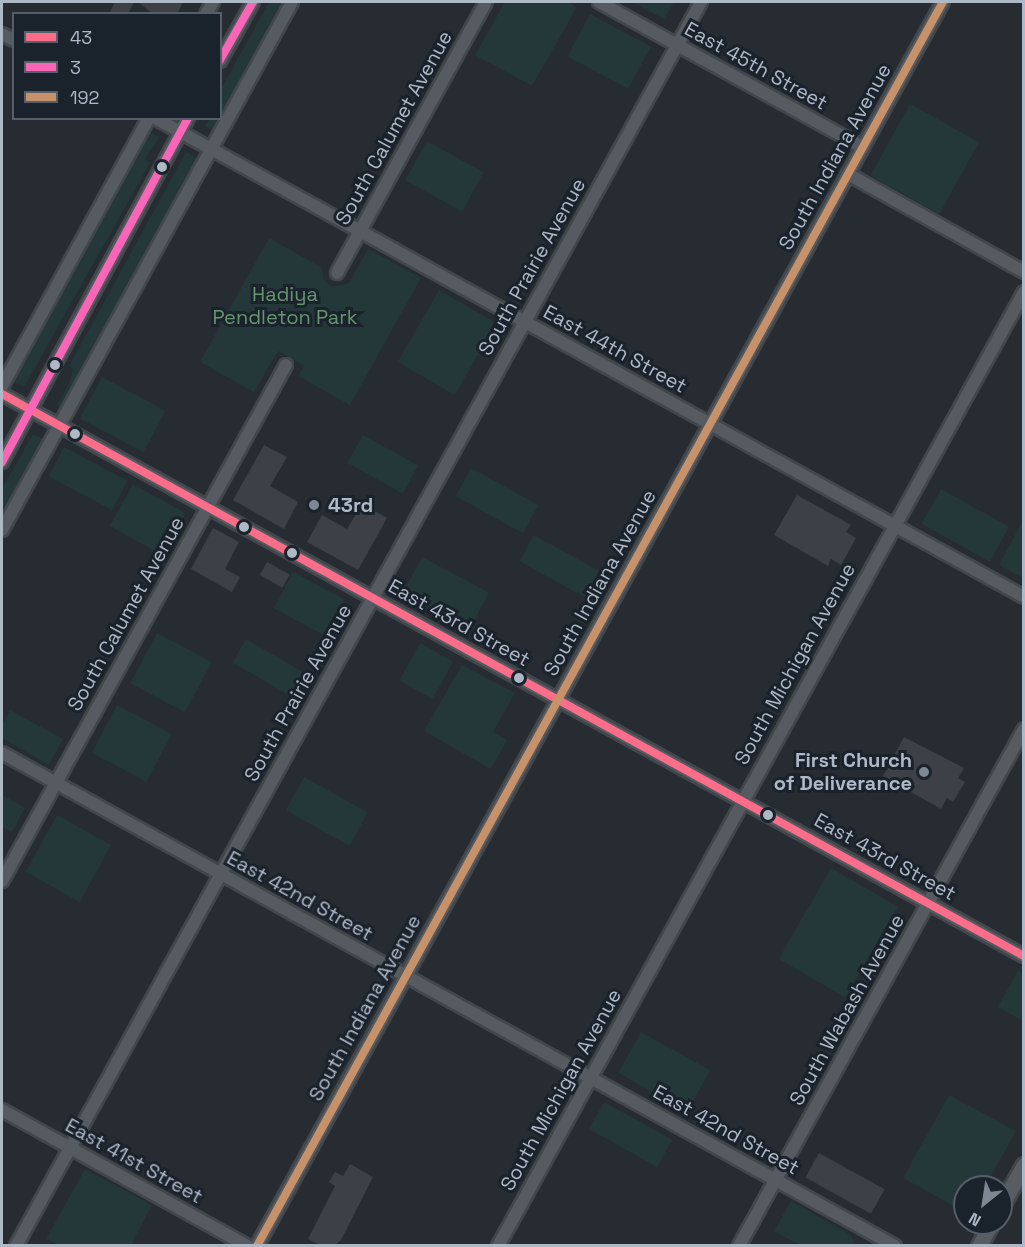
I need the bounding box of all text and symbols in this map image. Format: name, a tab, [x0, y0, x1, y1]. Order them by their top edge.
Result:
legend	[12, 12, 222, 120]
street label: East 45th Street	[680, 17, 832, 115]
text: 43	[70, 26, 92, 49]
street label: South Calumet Avenue	[331, 27, 457, 229]
text: 3	[70, 56, 81, 79]
street label: South Indiana Avenue	[774, 60, 896, 254]
text: 192	[70, 86, 99, 109]
unlabelled marker	[156, 161, 168, 173]
street label: South Prairie Avenue	[473, 174, 591, 360]
park label: Hadiya Pendleton Park	[212, 282, 358, 329]
street label: East 44th Street	[539, 300, 691, 398]
unlabelled marker	[49, 359, 61, 371]
unlabelled marker	[69, 428, 81, 440]
street label: South Indiana Avenue	[539, 486, 661, 680]
place label: 43rd	[328, 493, 373, 517]
marker: 43rd	[305, 496, 323, 514]
street label: South Calumet Avenue	[63, 513, 189, 715]
unlabelled marker	[238, 521, 250, 533]
unlabelled marker	[286, 547, 298, 559]
street label: South Michigan Avenue	[729, 559, 861, 769]
street label: East 43rd Street	[384, 574, 534, 672]
street label: South Prairie Avenue	[239, 600, 357, 786]
unlabelled marker	[513, 672, 525, 684]
place label: First Church of Deliverance	[774, 748, 912, 795]
marker: First Church of Deliverance	[917, 765, 931, 779]
street label: East 43rd Street	[810, 808, 960, 906]
unlabelled marker	[762, 809, 774, 821]
street label: East 42nd Street	[223, 846, 377, 946]
street label: South Wabash Avenue	[784, 910, 910, 1110]
street label: South Indiana Avenue	[304, 911, 426, 1105]
street label: South Michigan Avenue	[495, 985, 627, 1195]
street label: East 42nd Street	[649, 1080, 803, 1180]
street label: East 41st Street	[61, 1113, 207, 1209]
north arrow	[953, 1175, 1013, 1235]
text: N	[965, 1208, 985, 1231]

